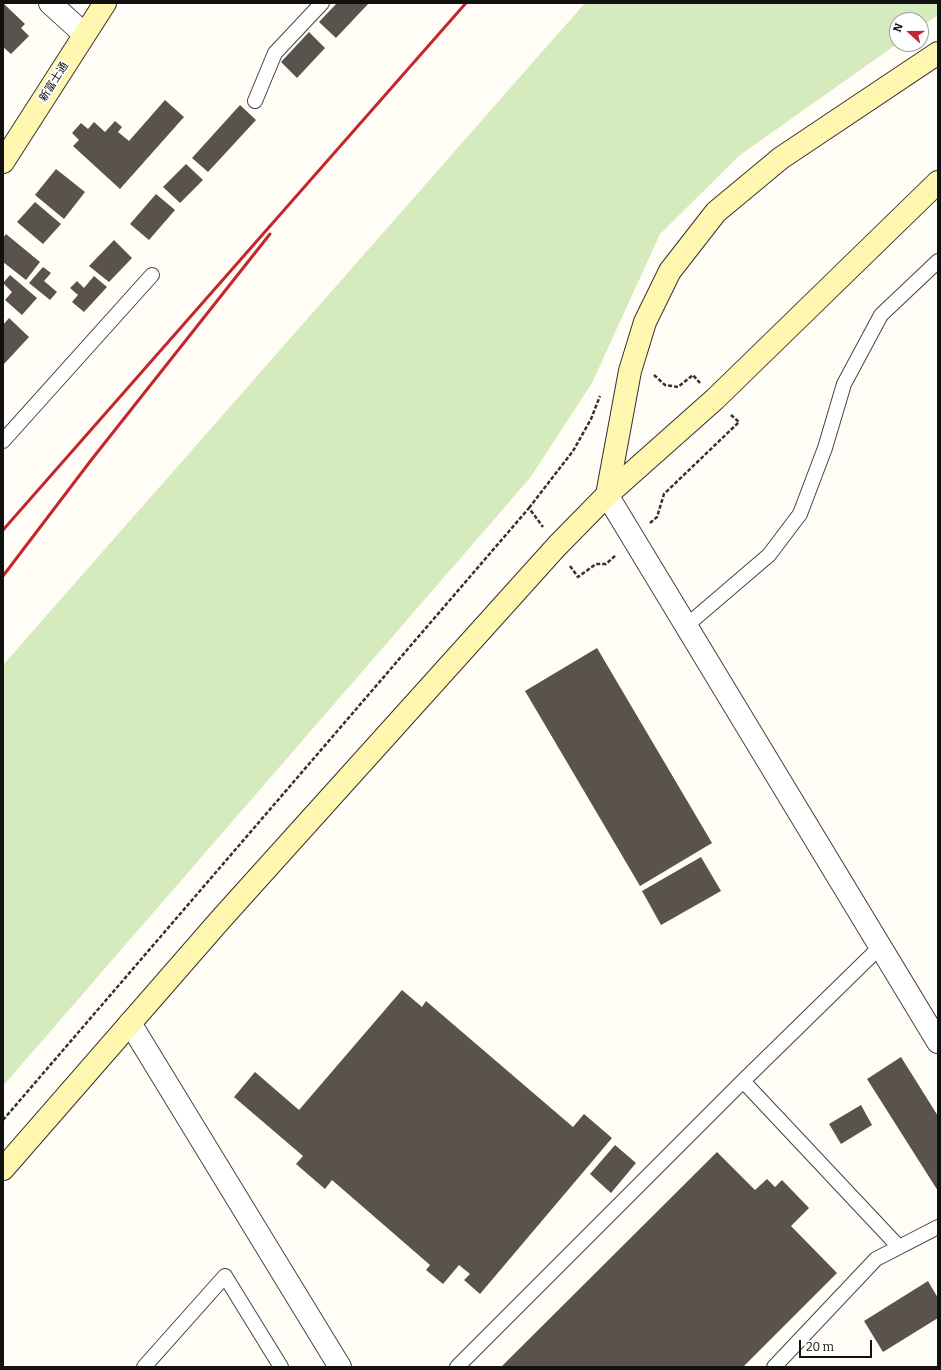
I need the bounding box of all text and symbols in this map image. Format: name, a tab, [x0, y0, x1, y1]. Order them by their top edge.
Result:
north arrow	[889, 12, 929, 52]
text: N	[891, 22, 906, 34]
street label: 新富士通	[37, 60, 71, 104]
scale bar	[801, 1332, 874, 1358]
text: 20 m	[806, 1340, 834, 1354]

